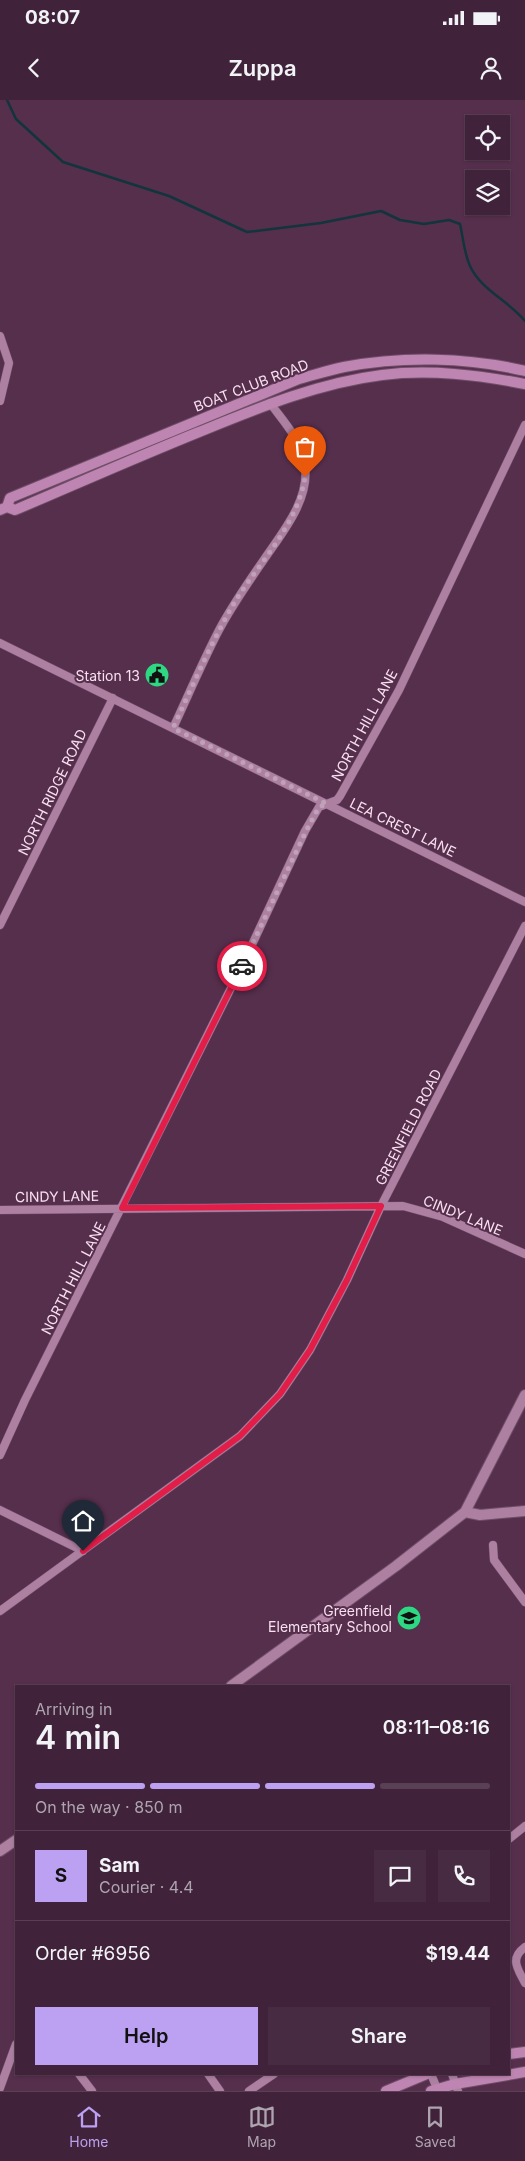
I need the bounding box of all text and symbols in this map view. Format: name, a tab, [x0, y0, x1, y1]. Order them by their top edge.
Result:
text: 08:07	[25, 6, 80, 29]
icon: back	[20, 54, 48, 82]
icon: person	[477, 54, 505, 82]
text: Zuppa	[228, 55, 297, 81]
map controls	[465, 115, 510, 215]
button: locate	[465, 115, 510, 160]
button: layers	[465, 170, 510, 215]
street label: BOAT CLUB ROAD	[191, 355, 311, 415]
pin	[284, 426, 326, 477]
icon: bag	[291, 433, 319, 461]
public building icon: Station 13	[144, 662, 170, 688]
street label: NORTH HILL LANE	[327, 666, 401, 784]
place label: Station 13	[76, 667, 140, 684]
street label: NORTH RIDGE ROAD	[14, 726, 90, 858]
street label: LEA CREST LANE	[347, 794, 459, 860]
courier	[217, 941, 267, 991]
icon: car	[228, 952, 256, 980]
street label: GREENFIELD ROAD	[371, 1066, 445, 1188]
street label: CINDY LANE	[15, 1187, 99, 1205]
street label: CINDY LANE	[421, 1191, 505, 1239]
street label: NORTH HILL LANE	[37, 1219, 109, 1337]
pin	[62, 1500, 104, 1551]
icon: home	[69, 1507, 97, 1535]
place label: Greenfield Elementary School	[268, 1602, 392, 1635]
school or university icon: Greenfield Elementary School	[396, 1605, 422, 1631]
text: Arriving in	[35, 1699, 112, 1719]
text: 08:11–08:16	[383, 1716, 490, 1739]
text: 4 min	[35, 1718, 121, 1757]
text: On the way · 850 m	[35, 1797, 182, 1817]
button: chat	[374, 1850, 426, 1902]
button: phone	[438, 1850, 490, 1902]
text: Sam	[99, 1854, 140, 1877]
text: S	[55, 1864, 67, 1887]
text: Courier · 4.4	[99, 1877, 194, 1897]
text: Order #6956	[35, 1942, 151, 1965]
text: $19.44	[426, 1942, 490, 1965]
button: Help	[35, 2007, 258, 2065]
button: Share	[268, 2007, 490, 2065]
tab: Home	[69, 2103, 109, 2150]
tab: Map	[247, 2103, 276, 2150]
tab: Saved	[415, 2103, 456, 2150]

